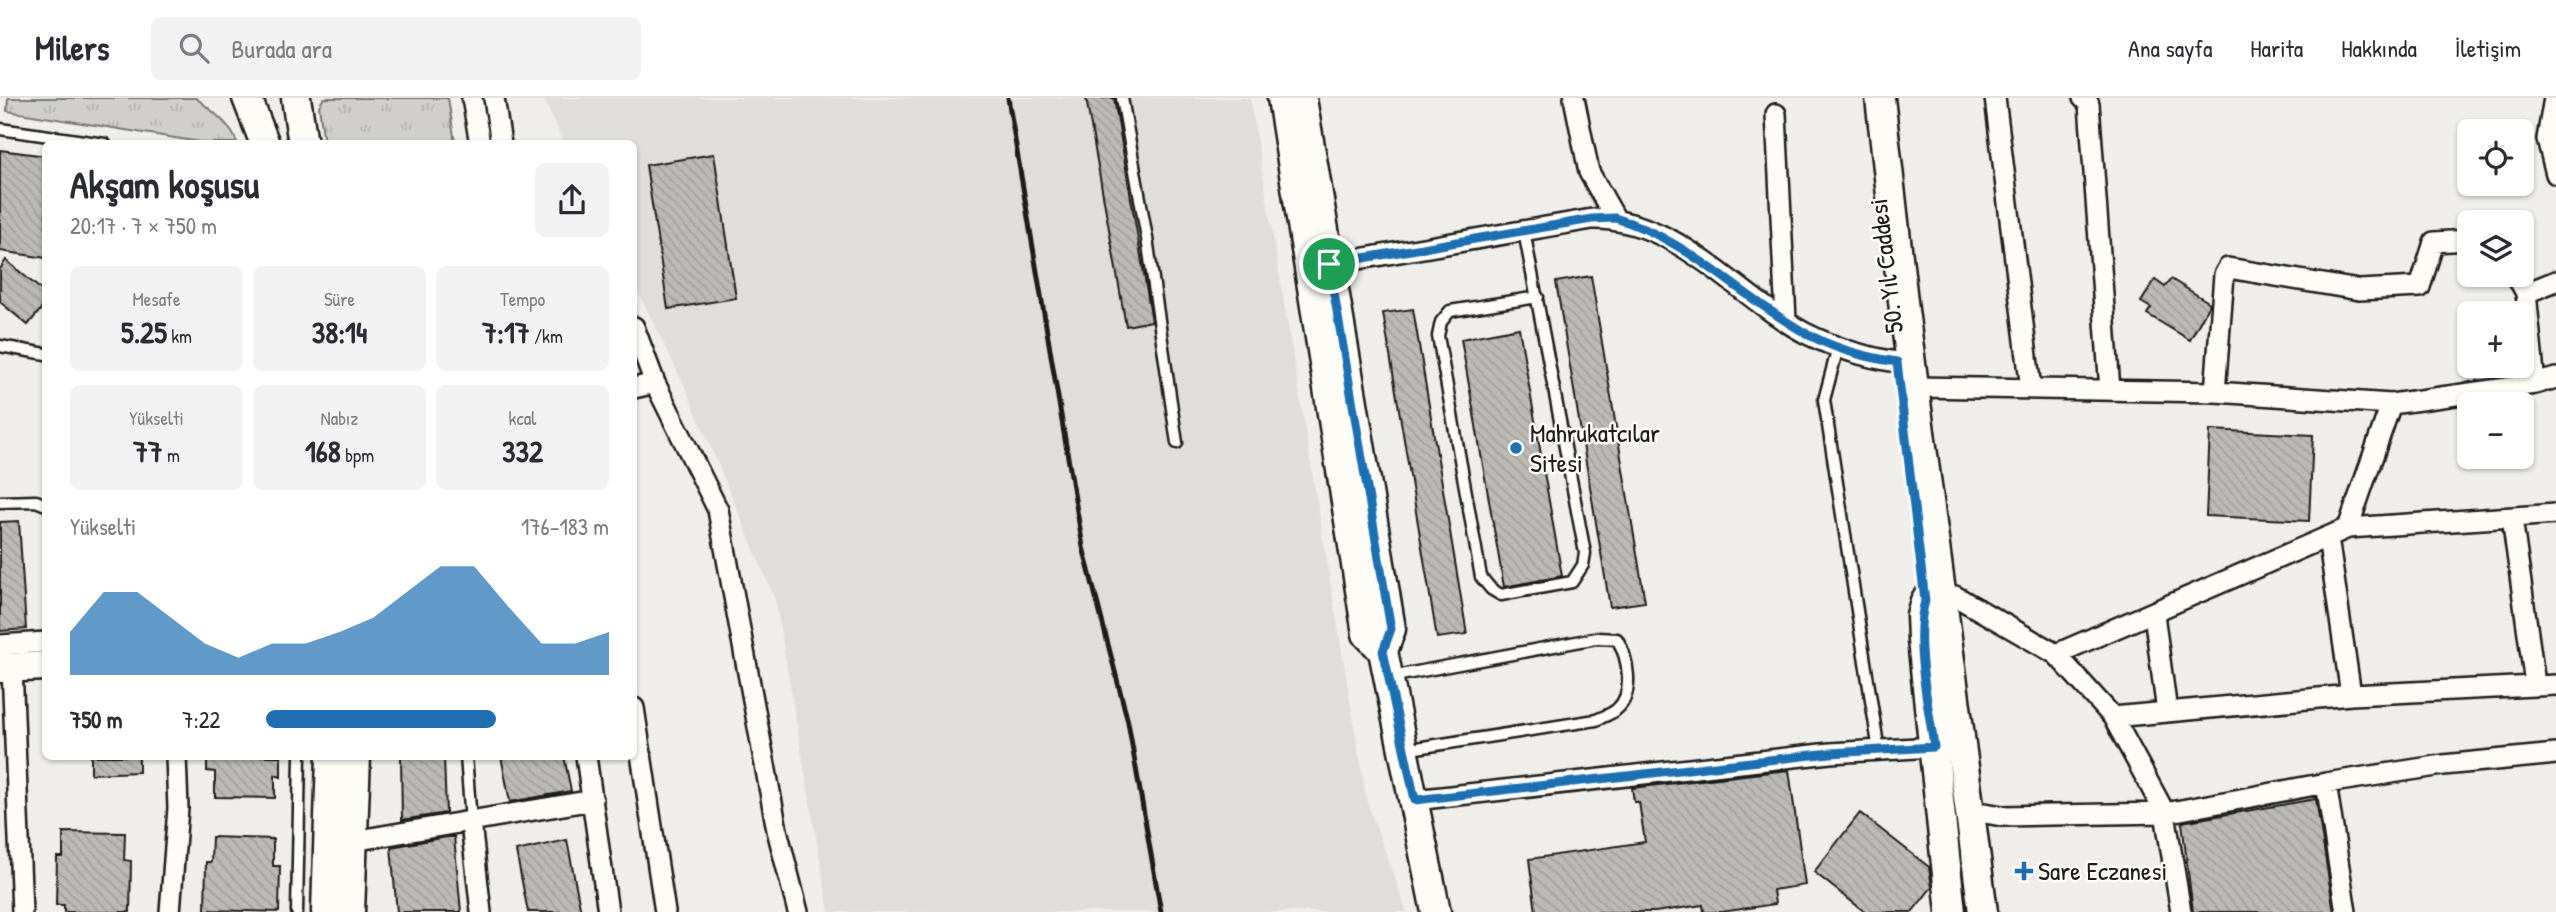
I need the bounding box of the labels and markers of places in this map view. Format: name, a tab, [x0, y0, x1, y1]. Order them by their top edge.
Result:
pin	[1299, 234, 1359, 294]
place label: Mahrukatcılar Sitesi	[1530, 415, 1660, 480]
marker: Mahrukatcılar Sitesi	[1508, 440, 1524, 456]
place label: Sare Eczanesi	[2038, 853, 2167, 888]
marker: Sare Eczanesi	[2016, 863, 2032, 879]

